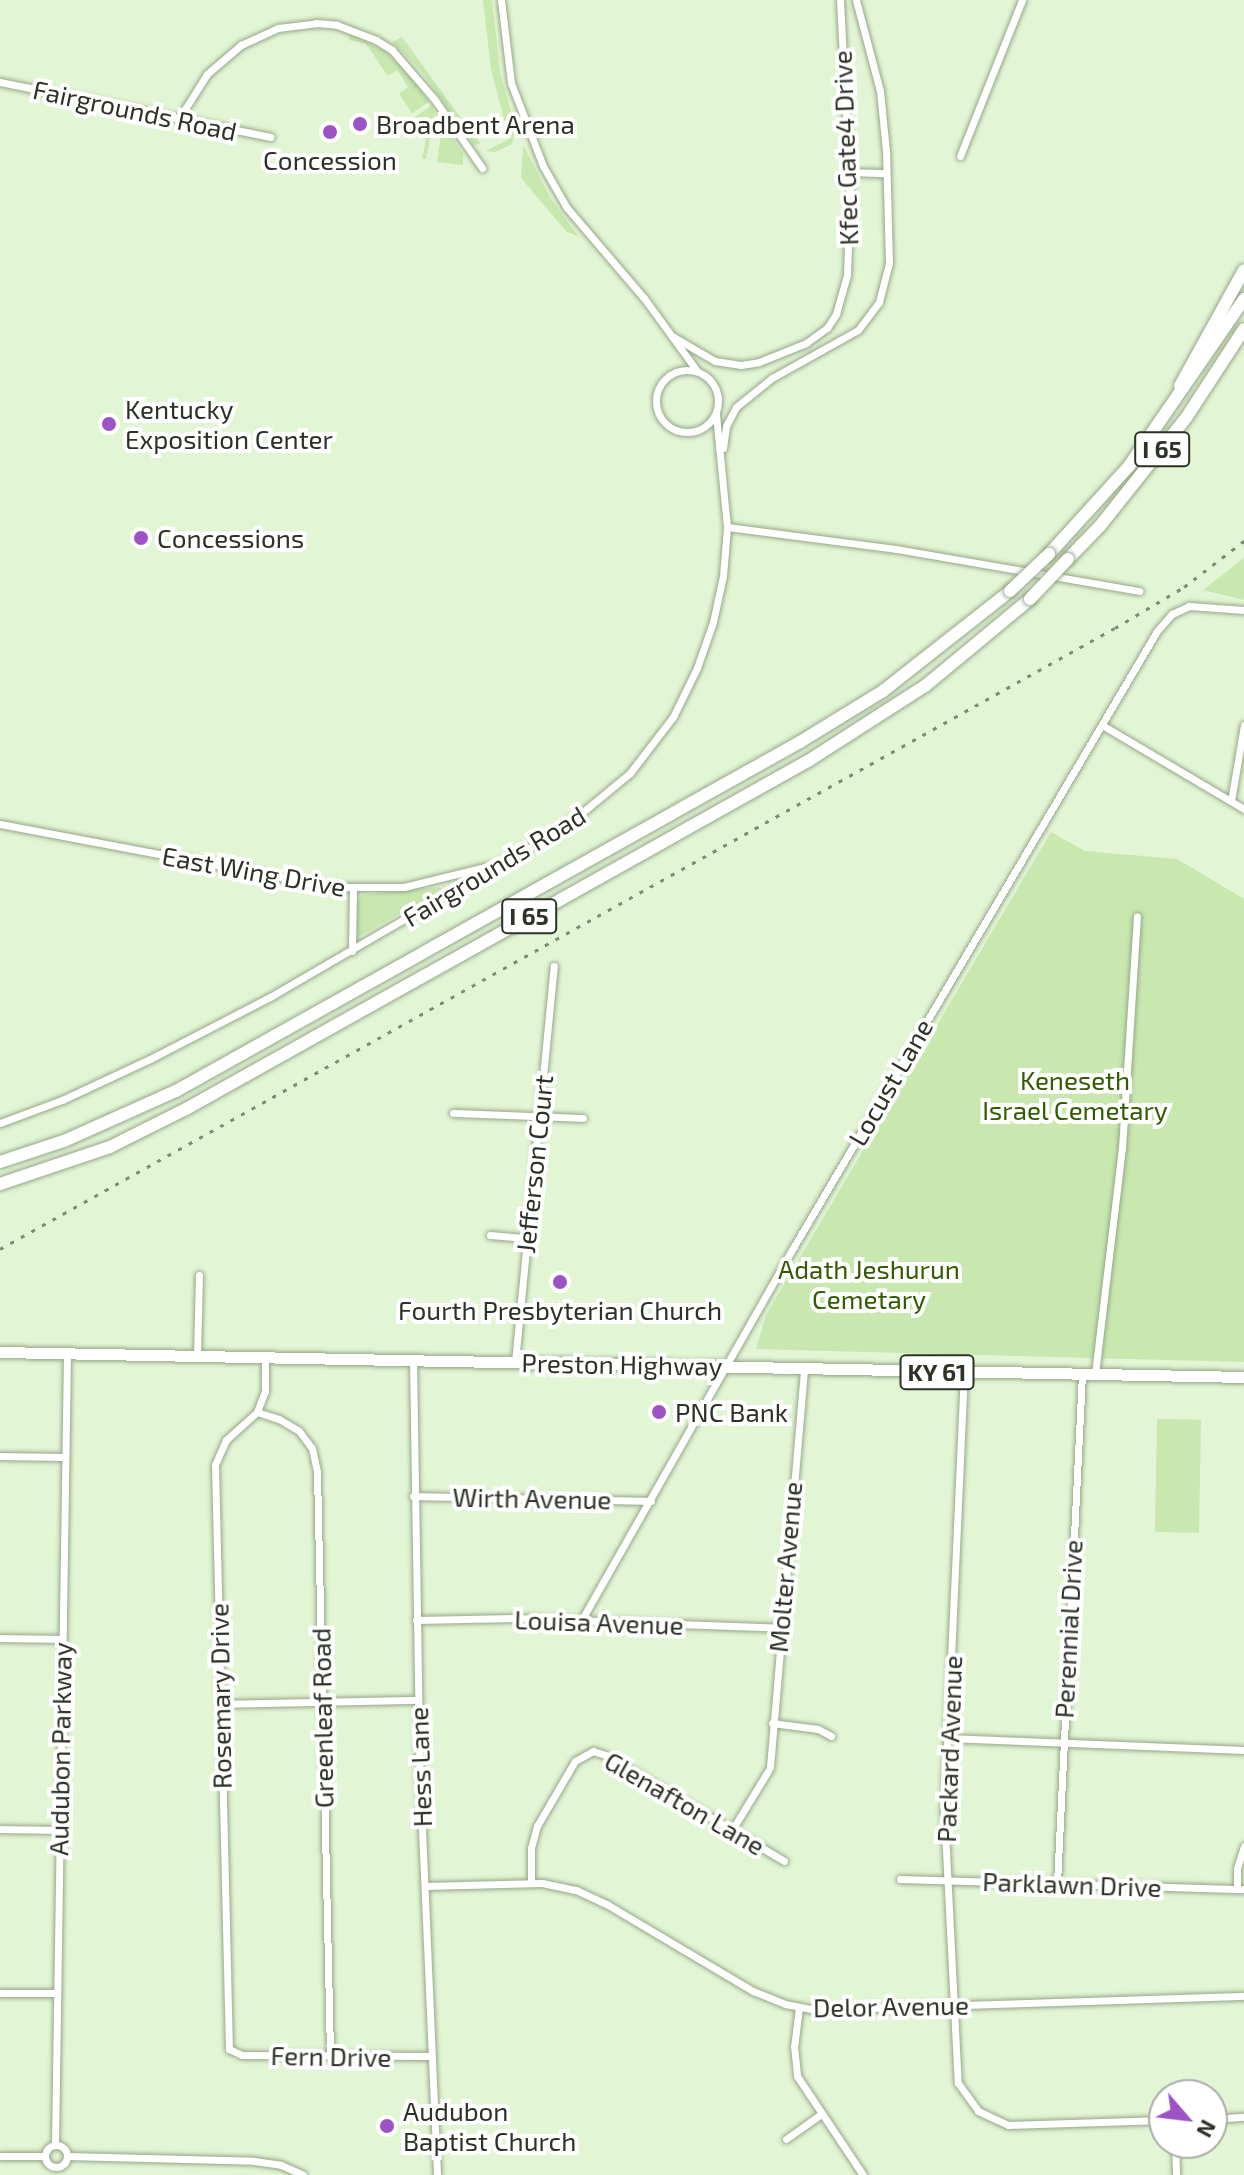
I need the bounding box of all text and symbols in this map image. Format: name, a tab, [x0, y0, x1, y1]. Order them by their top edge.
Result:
street label: Kfec Gate4 Drive	[826, 50, 864, 246]
street label: Fairgrounds Road	[30, 73, 240, 147]
place label: Broadbent Arena	[376, 108, 575, 140]
marker: Broadbent Arena	[351, 115, 369, 133]
marker: Concession	[321, 123, 339, 141]
place label: Concession	[263, 144, 397, 176]
place label: Kentucky Exposition Center	[125, 393, 333, 454]
marker: Kentucky Exposition Center	[100, 415, 118, 433]
road number: I 65	[1134, 429, 1190, 469]
place label: Concessions	[157, 522, 304, 554]
marker: Concessions	[132, 529, 150, 547]
street label: Fairgrounds Road	[397, 799, 591, 933]
street label: East Wing Drive	[160, 839, 348, 903]
road number: I 65	[501, 896, 557, 936]
street label: Locust Lane	[841, 1013, 939, 1151]
park label: Keneseth Israel Cemetary	[982, 1064, 1168, 1126]
street label: Jefferson Court	[509, 1073, 559, 1255]
park label: Adath Jeshurun Cemetary	[778, 1253, 960, 1314]
marker: Fourth Presbyterian Church	[551, 1273, 569, 1291]
place label: Fourth Presbyterian Church	[398, 1294, 722, 1326]
street label: Preston Highway	[521, 1347, 723, 1381]
road number: KY 61	[899, 1352, 975, 1392]
place label: PNC Bank	[675, 1396, 788, 1428]
marker: PNC Bank	[650, 1403, 668, 1421]
street label: Molter Avenue	[762, 1480, 808, 1654]
street label: Wirth Avenue	[452, 1481, 612, 1515]
street label: Perennial Drive	[1048, 1539, 1088, 1719]
street label: Rosemary Drive	[203, 1602, 237, 1790]
street label: Louisa Avenue	[514, 1603, 684, 1641]
street label: Greenleaf Road	[305, 1627, 339, 1809]
street label: Audubon Parkway	[43, 1642, 77, 1856]
street label: Packard Avenue	[930, 1655, 968, 1843]
street label: Hess Lane	[402, 1706, 438, 1828]
street label: Glenafton Lane	[599, 1745, 771, 1861]
street label: Parklawn Drive	[982, 1865, 1162, 1903]
street label: Delor Avenue	[812, 1989, 970, 2023]
street label: Fern Drive	[270, 2039, 392, 2073]
north arrow	[1148, 2079, 1228, 2159]
place label: Audubon Baptist Church	[403, 2095, 576, 2156]
text: N	[1192, 2116, 1223, 2142]
marker: Audubon Baptist Church	[378, 2117, 396, 2135]

